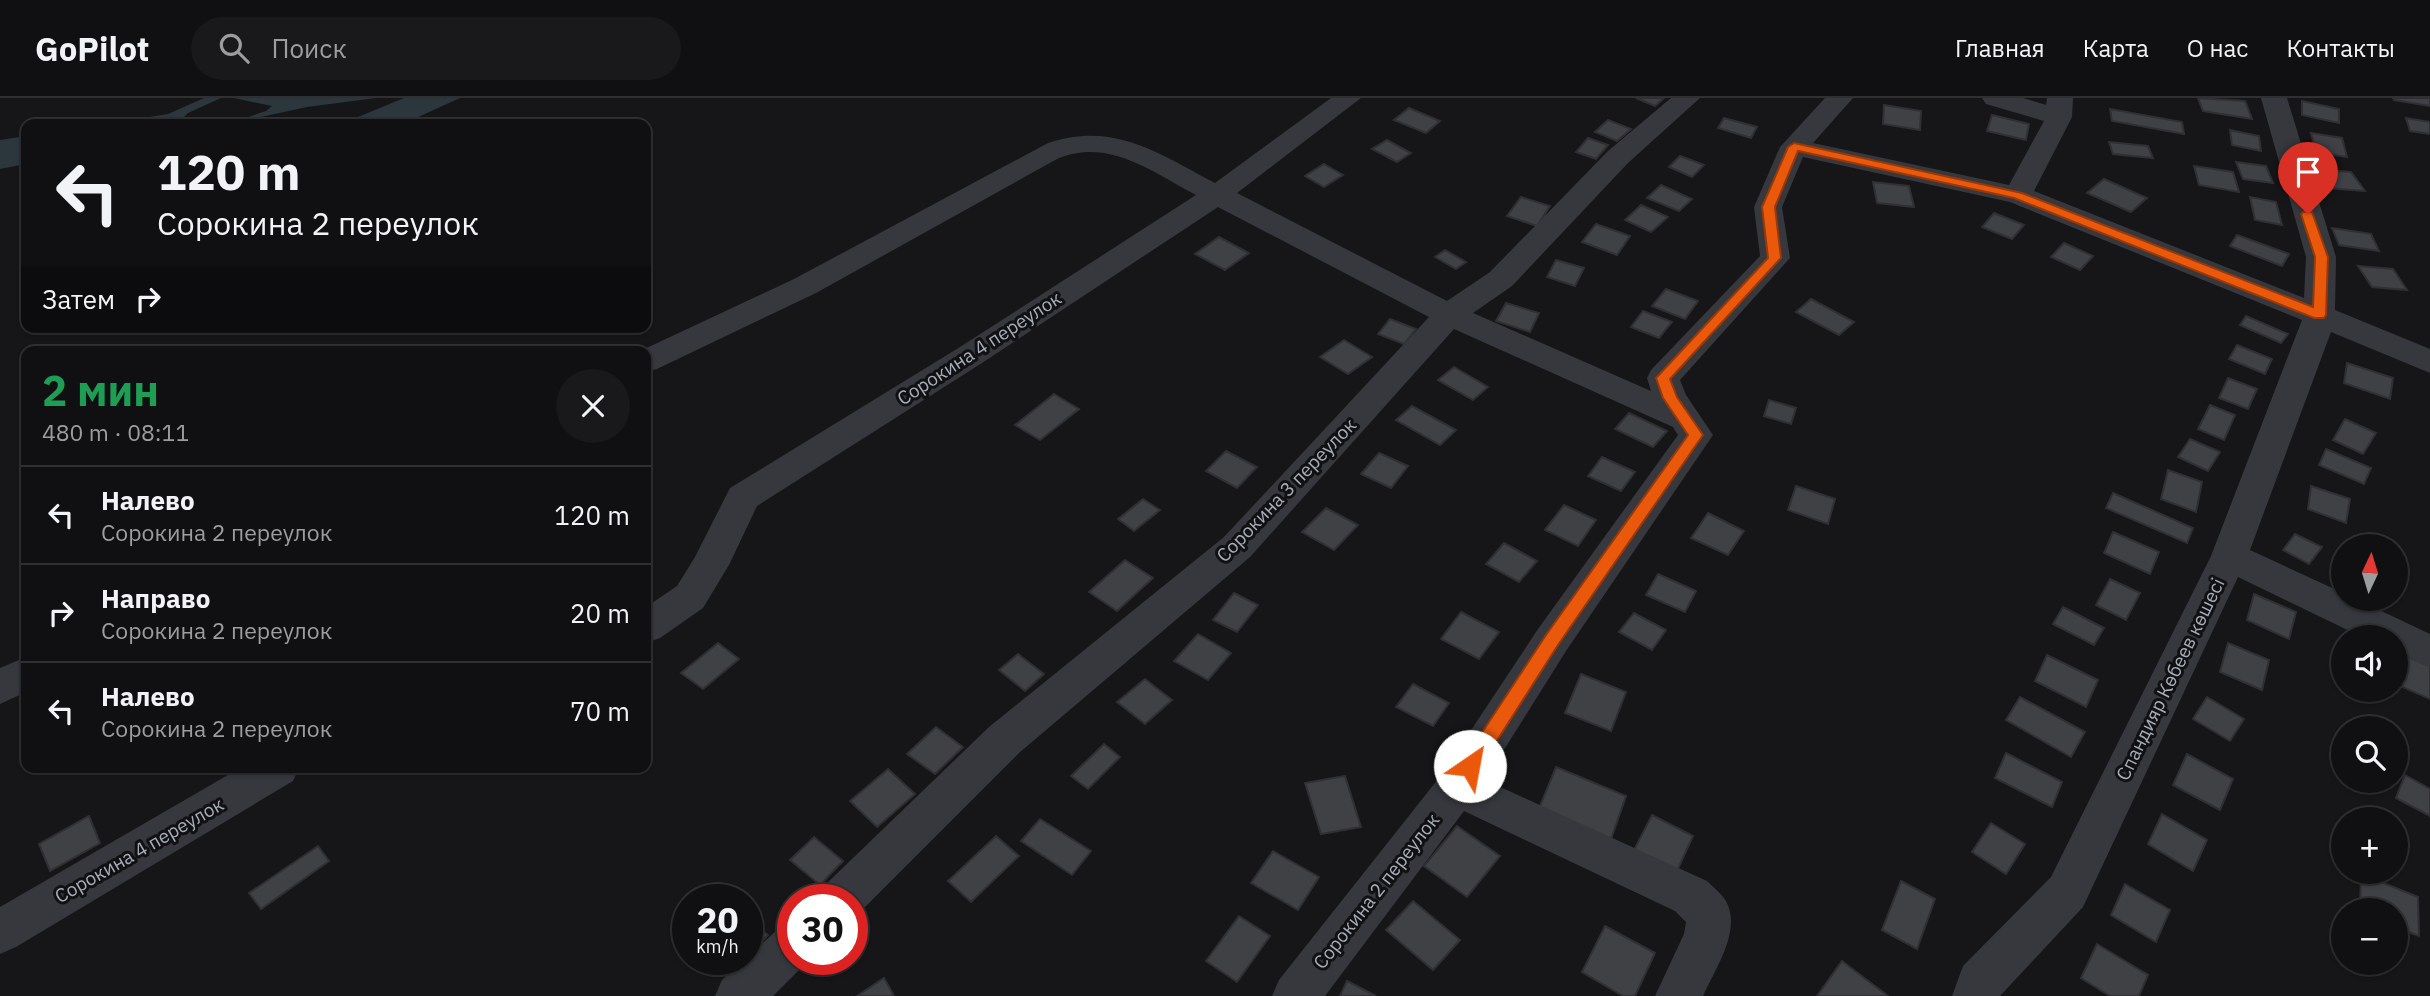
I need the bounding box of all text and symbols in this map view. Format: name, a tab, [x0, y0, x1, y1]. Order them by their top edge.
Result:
search box	[191, 17, 681, 80]
text: GoPilot	[35, 27, 149, 70]
icon: search	[215, 29, 253, 67]
text: Поиск	[271, 31, 347, 65]
text: Главная	[1955, 32, 2045, 64]
text: Карта	[2083, 32, 2149, 64]
text: О нас	[2187, 32, 2248, 64]
text: Контакты	[2286, 32, 2395, 64]
text: 120 m	[157, 140, 301, 203]
pin	[2278, 142, 2338, 214]
icon: left	[42, 147, 133, 238]
icon: arrive	[2289, 153, 2327, 191]
text: Сорокина 2 переулок	[157, 202, 479, 244]
icon: right	[129, 280, 167, 318]
text: Затем	[42, 282, 115, 316]
street label: Сорокина 4 переулок	[892, 286, 1066, 410]
text: 2 мин	[42, 363, 159, 418]
button: close	[556, 369, 630, 443]
street label: Сорокина 3 переулок	[1211, 413, 1361, 567]
text: 480 m · 08:11	[42, 417, 189, 447]
text: Налево	[101, 483, 195, 517]
icon: left	[42, 496, 80, 534]
text: 120 m	[554, 498, 630, 532]
text: Сорокина 2 переулок	[101, 517, 332, 547]
north arrow	[2331, 534, 2408, 611]
map controls	[2331, 534, 2408, 975]
street label: Спандияр Көбеев көшесі	[2110, 574, 2230, 784]
text: Направо	[101, 581, 210, 615]
icon: right	[42, 594, 80, 632]
text: 20 m	[570, 596, 630, 630]
text: Сорокина 2 переулок	[101, 615, 332, 645]
button: sound	[2331, 625, 2408, 702]
text: Налево	[101, 679, 195, 713]
icon: left	[42, 692, 80, 730]
text: 70 m	[570, 694, 630, 728]
text: Сорокина 2 переулок	[101, 713, 332, 743]
button: search	[2331, 716, 2408, 793]
position arrow	[1433, 729, 1507, 803]
street label: Сорокина 4 переулок	[50, 792, 228, 908]
button: +	[2331, 807, 2408, 884]
street label: Сорокина 2 переулок	[1308, 808, 1444, 974]
speed limit sign: 30	[777, 884, 868, 975]
text: 20	[696, 897, 739, 943]
button: −	[2331, 898, 2408, 975]
text: km/h	[696, 935, 739, 958]

